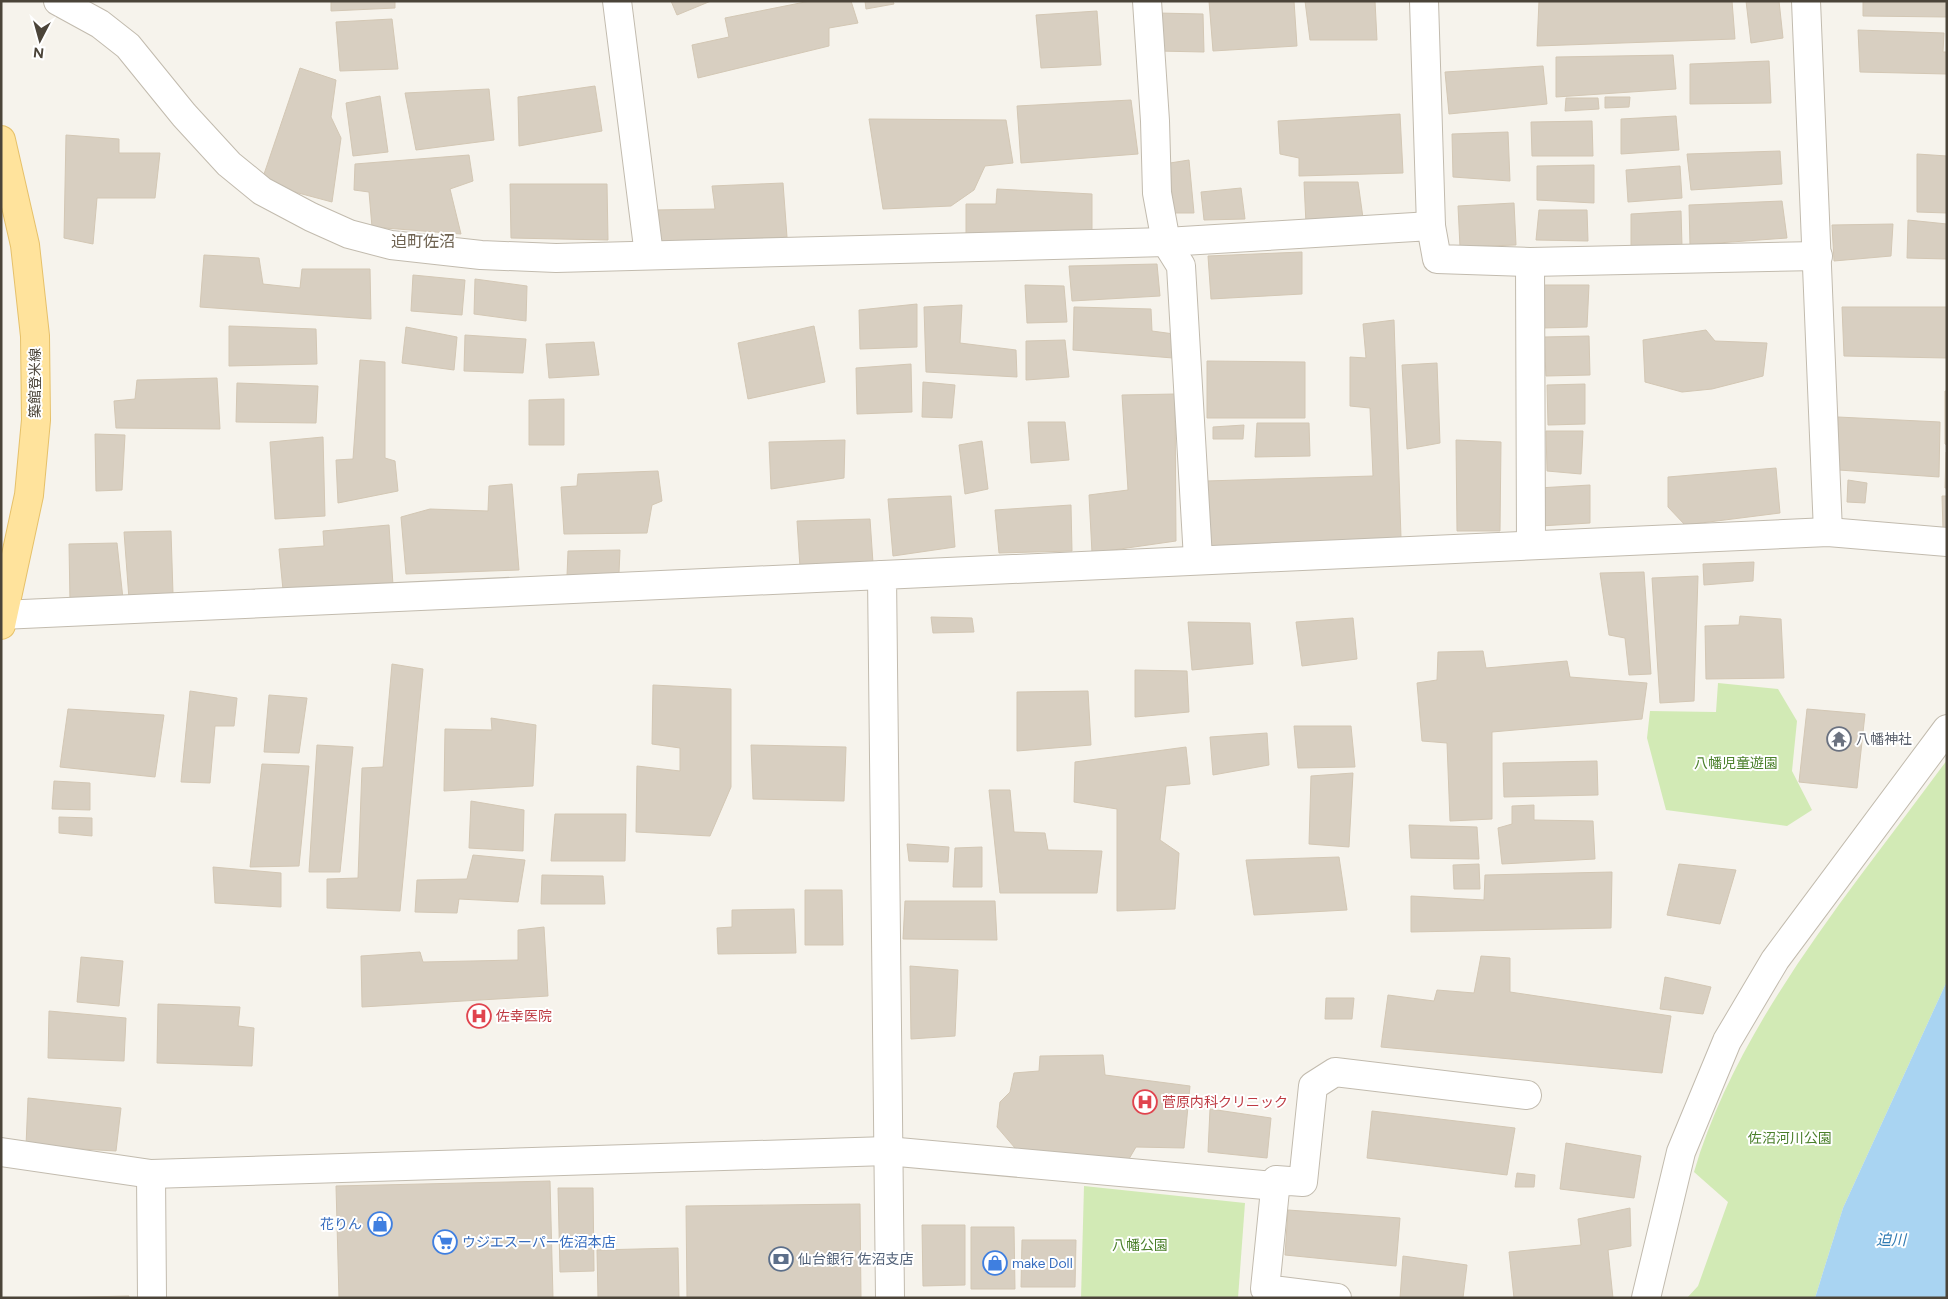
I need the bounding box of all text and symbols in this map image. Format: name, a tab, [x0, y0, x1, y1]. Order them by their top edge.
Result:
north arrow	[15, 15, 65, 65]
text: N	[32, 43, 45, 61]
district label: 迫町佐沼	[391, 232, 455, 251]
street label: 築館登米線	[27, 348, 44, 418]
temple icon: 八幡神社	[1826, 726, 1852, 752]
place label: 八幡神社	[1856, 731, 1912, 748]
park label: 八幡児童遊園	[1694, 755, 1778, 772]
hospital icon: 佐幸医院	[466, 1003, 492, 1029]
place label: 佐幸医院	[496, 1008, 552, 1025]
hospital icon: 菅原内科クリニック	[1132, 1089, 1158, 1115]
place label: 菅原内科クリニック	[1162, 1094, 1288, 1111]
park label: 佐沼河川公園	[1748, 1130, 1832, 1147]
shop icon: 花りん	[367, 1211, 393, 1237]
place label: 花りん	[320, 1216, 362, 1233]
supermarket icon: ウジエスーパー佐沼本店	[432, 1229, 458, 1255]
water label: 迫川	[1876, 1231, 1908, 1249]
place label: ウジエスーパー佐沼本店	[462, 1234, 616, 1251]
park label: 八幡公園	[1112, 1237, 1168, 1254]
bank icon: 仙台銀行 佐沼支店	[768, 1246, 794, 1272]
shop icon: make Doll	[982, 1250, 1008, 1276]
place label: 仙台銀行 佐沼支店	[798, 1251, 913, 1268]
place label: make Doll	[1012, 1255, 1073, 1272]

